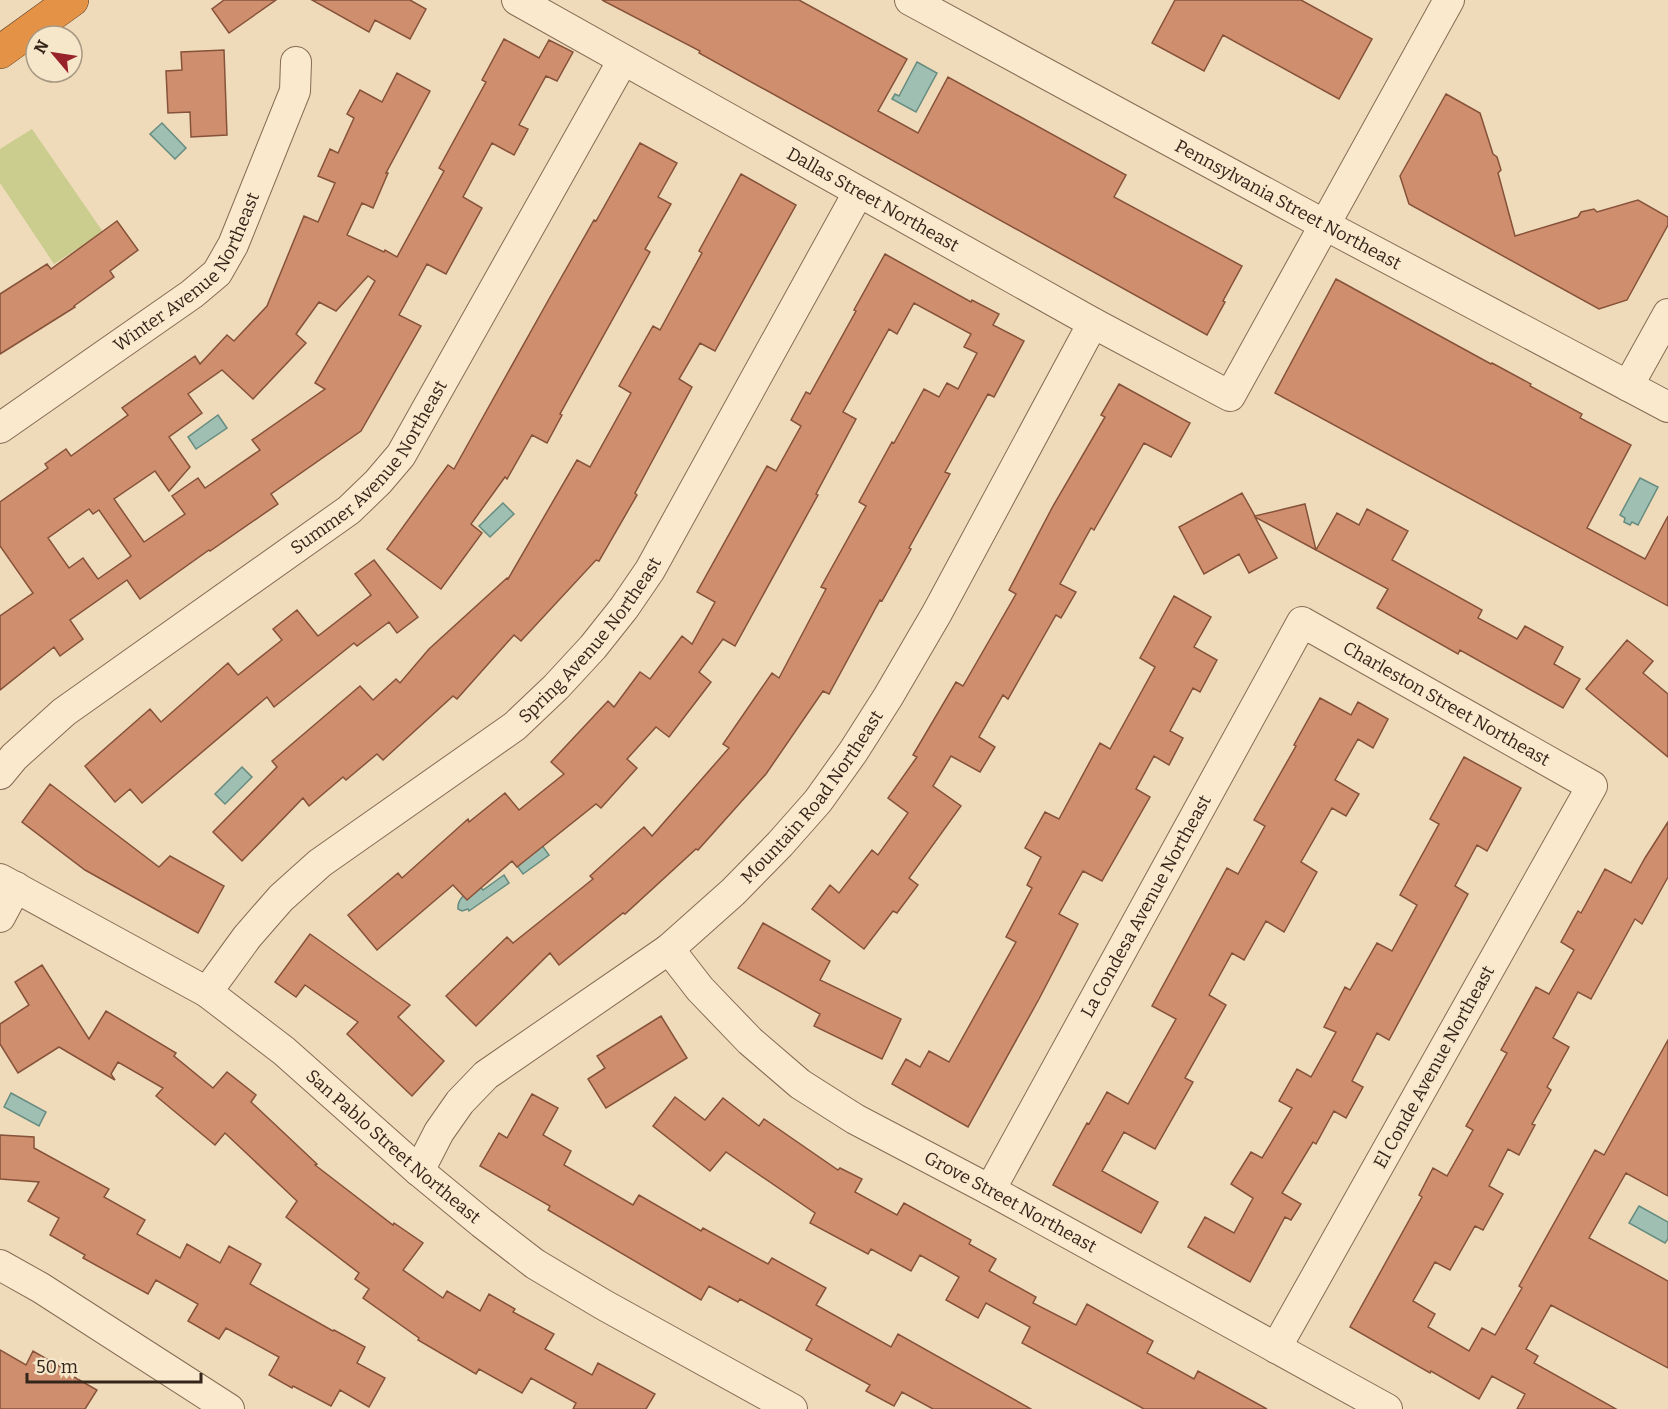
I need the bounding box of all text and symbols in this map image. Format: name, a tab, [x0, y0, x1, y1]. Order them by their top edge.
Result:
north arrow	[24, 24, 84, 84]
text: N	[30, 37, 53, 57]
street label: Pennsylvania Street Northeast	[1171, 135, 1405, 275]
street label: Dallas Street Northeast	[783, 143, 963, 257]
street label: Winter Avenue Northeast	[109, 189, 264, 356]
street label: Summer Avenue Northeast	[286, 376, 452, 559]
street label: Spring Avenue Northeast	[514, 553, 666, 728]
street label: Charleston Street Northeast	[1339, 636, 1554, 771]
street label: Mountain Road Northeast	[736, 706, 888, 888]
street label: La Condesa Avenue Northeast	[1076, 791, 1216, 1021]
street label: El Conde Avenue Northeast	[1369, 961, 1499, 1172]
street label: San Pablo Street Northeast	[301, 1065, 485, 1229]
street label: Grove Street Northeast	[920, 1146, 1101, 1258]
scale bar	[27, 1346, 201, 1384]
text: 50 m	[36, 1356, 78, 1378]

